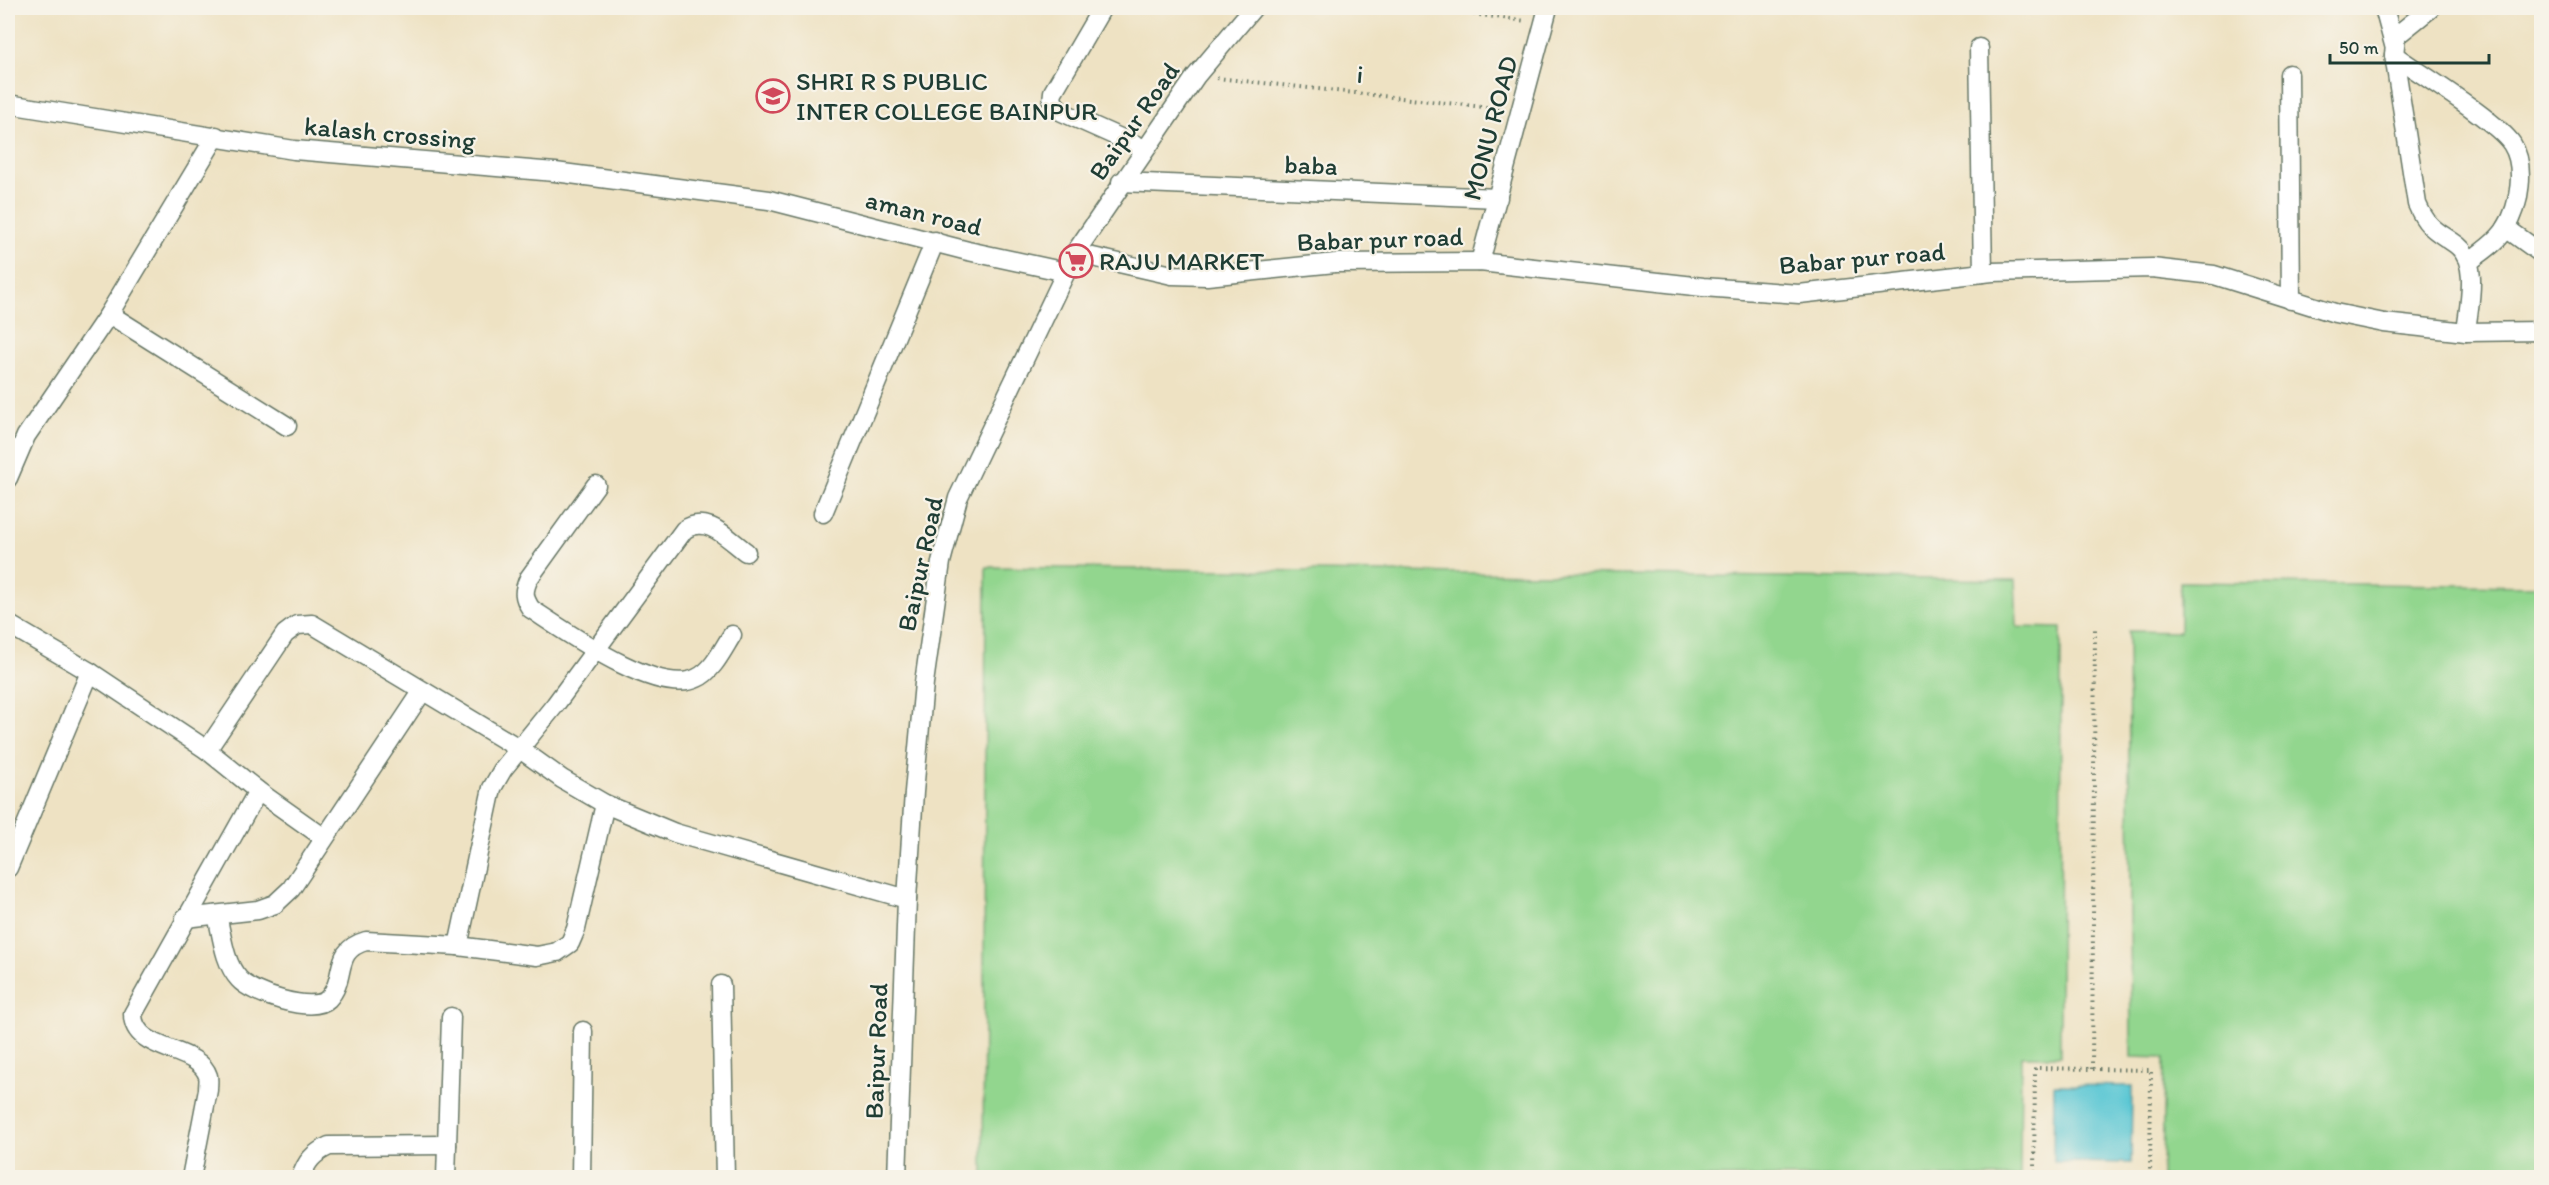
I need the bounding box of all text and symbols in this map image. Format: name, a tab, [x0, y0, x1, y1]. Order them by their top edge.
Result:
scale bar	[2330, 27, 2489, 65]
text: 50 m	[2339, 37, 2379, 59]
street label: MONU ROAD	[1455, 52, 1525, 204]
street label: Baipur Road	[1082, 56, 1186, 186]
street label: i	[1355, 58, 1365, 90]
place label: SHRI R S PUBLIC INTER COLLEGE BAINPUR	[796, 65, 1097, 127]
school or university icon: SHRI R S PUBLIC INTER COLLEGE BAINPUR	[755, 78, 791, 114]
street label: kalash crossing	[303, 110, 478, 156]
street label: baba	[1284, 148, 1338, 182]
street label: aman road	[862, 183, 986, 243]
street label: Babar pur road	[1296, 220, 1464, 258]
street label: Babar pur road	[1778, 235, 1946, 281]
supermarket icon: RAJU MARKET	[1058, 243, 1094, 279]
place label: RAJU MARKET	[1099, 245, 1265, 277]
street label: Baipur Road	[890, 494, 950, 634]
street label: Baipur Road	[858, 982, 894, 1120]

